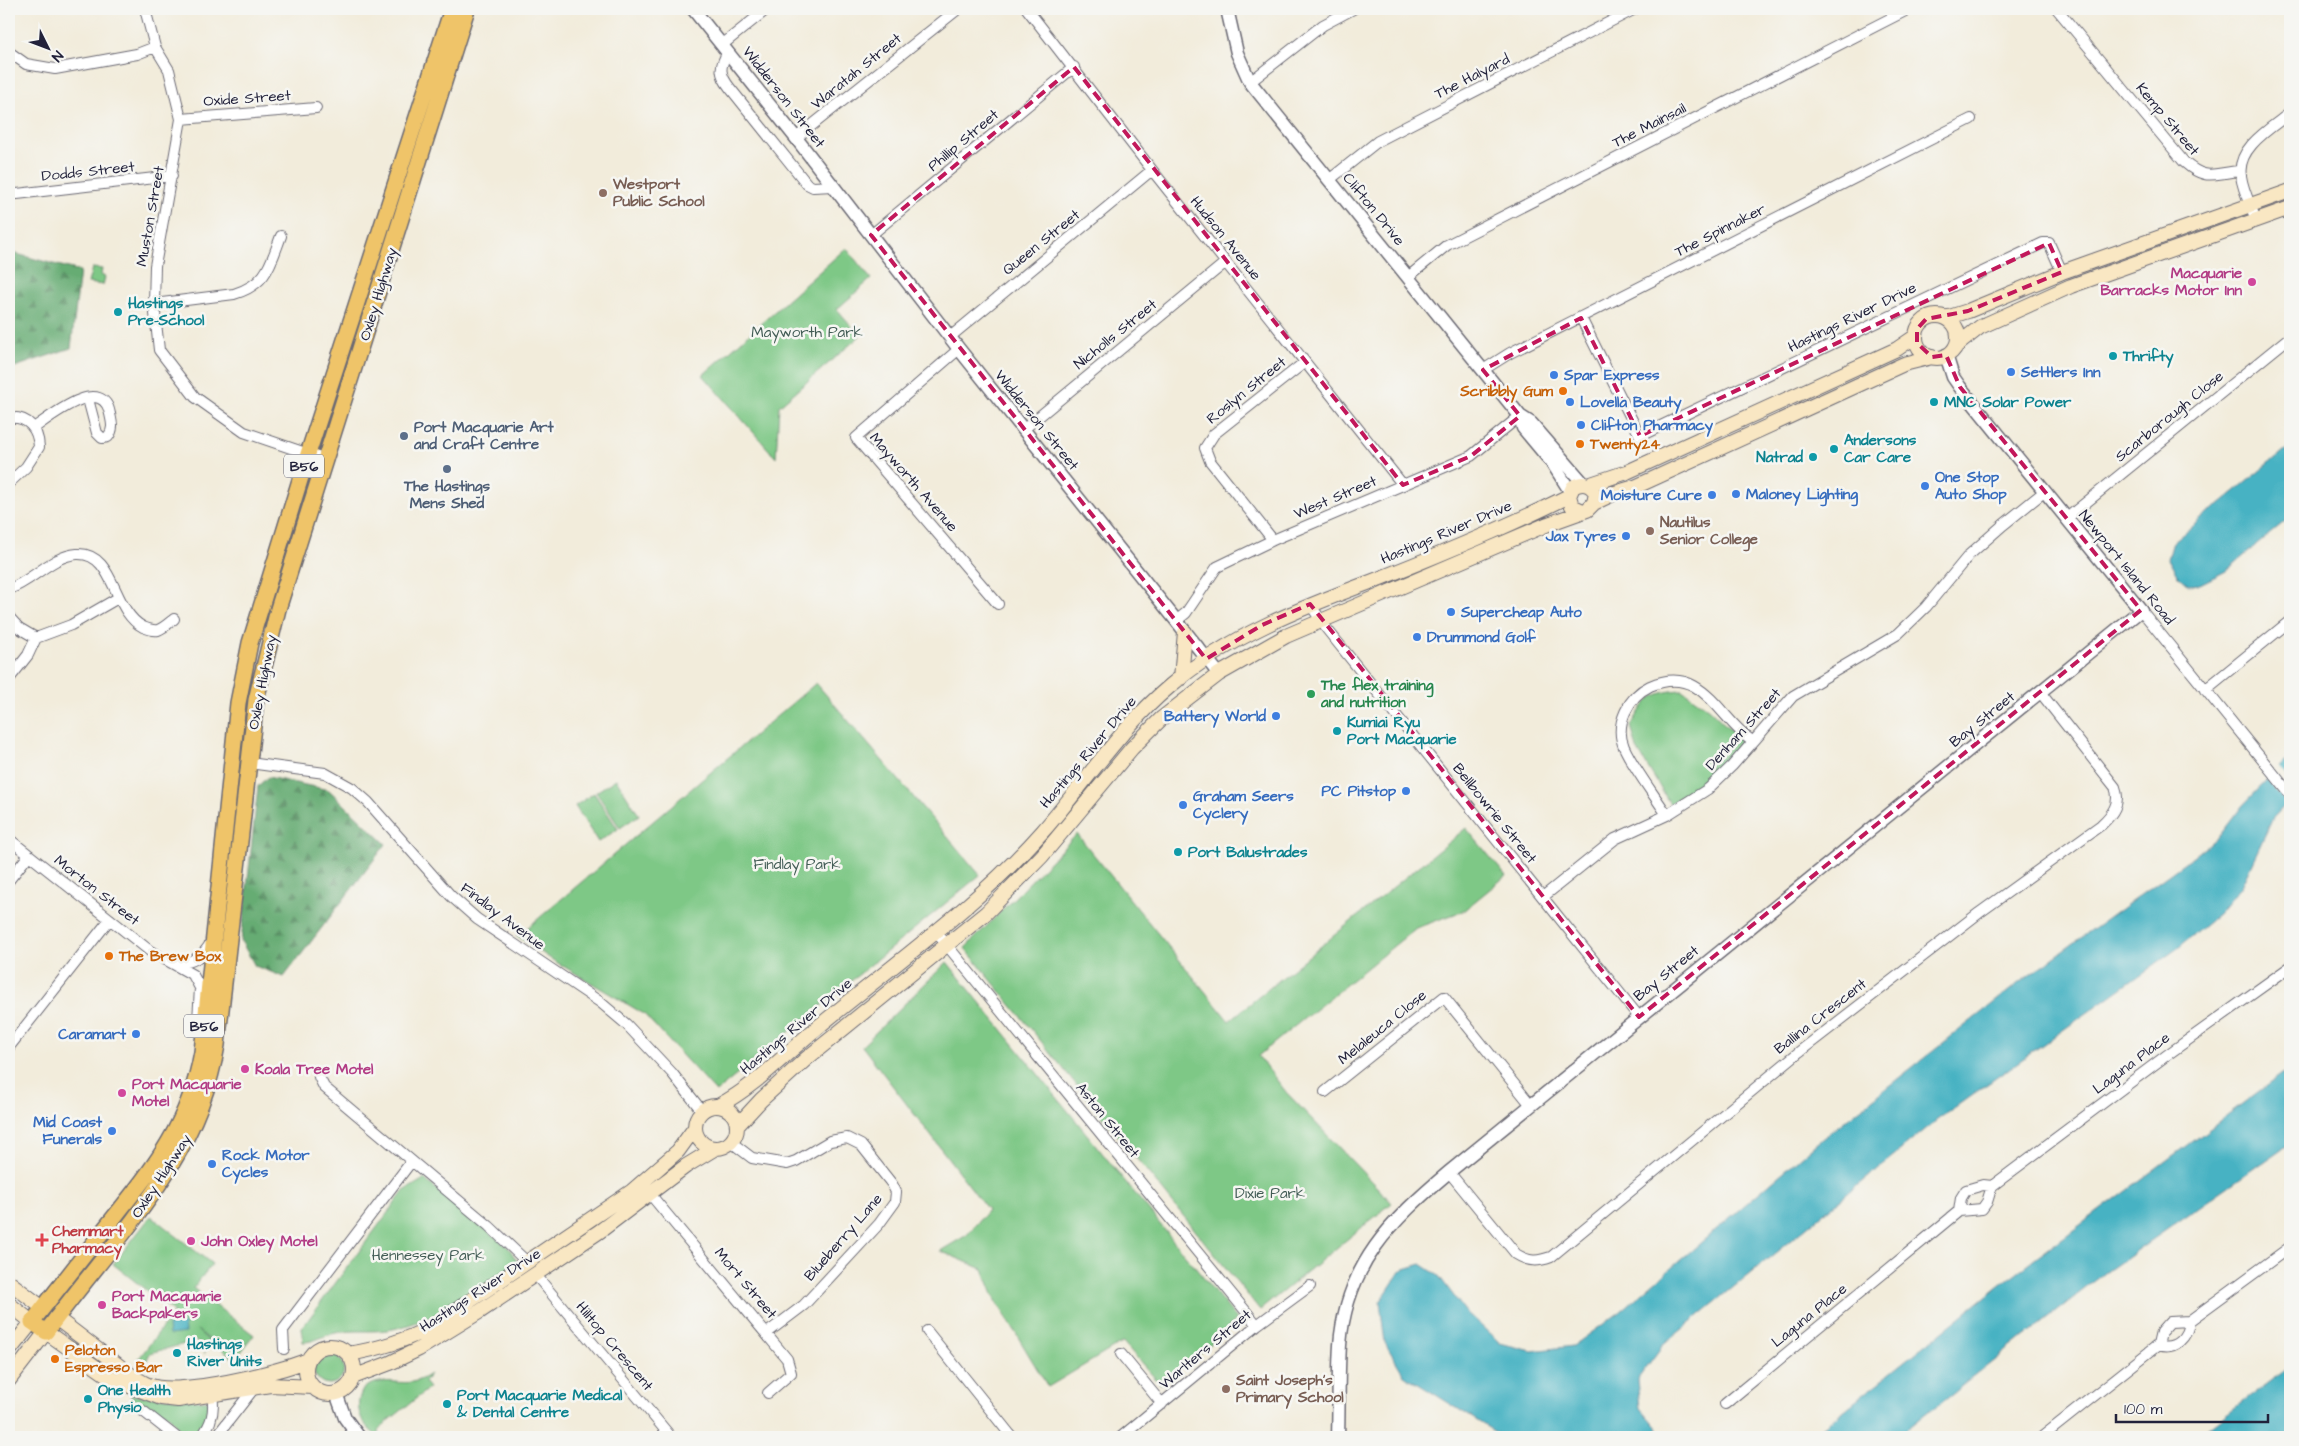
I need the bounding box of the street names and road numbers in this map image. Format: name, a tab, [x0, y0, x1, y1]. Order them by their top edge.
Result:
street label: Waratah Street	[807, 28, 906, 114]
street label: Widderson Street	[737, 42, 830, 153]
street label: The Halyard	[1431, 48, 1514, 105]
street label: Kemp Street	[2131, 78, 2204, 160]
street label: Oxide Street	[203, 85, 291, 112]
street label: The Mainsail	[1609, 98, 1690, 153]
street label: Phillip Street	[923, 104, 1003, 176]
street label: Dodds Street	[41, 156, 136, 187]
street label: Muston Street	[131, 164, 170, 268]
street label: Clifton Drive	[1338, 168, 1410, 250]
street label: Hudson Avenue	[1185, 192, 1266, 285]
street label: The Spinnaker	[1671, 199, 1769, 262]
street label: Queen Street	[998, 205, 1085, 280]
street label: Oxley Highway	[354, 245, 404, 344]
street label: Hastings River Drive	[1784, 277, 1920, 359]
street label: Nicholls Street	[1069, 294, 1161, 375]
street label: Roslyn Street	[1202, 352, 1291, 430]
street label: Widderson Street	[989, 366, 1084, 475]
street label: Scarborough Close	[2110, 366, 2229, 468]
street label: Mayworth Avenue	[864, 428, 963, 537]
road number: B56	[284, 454, 324, 478]
street label: West Street	[1291, 471, 1380, 524]
street label: Hastings River Drive	[1377, 495, 1515, 571]
street label: Newport Island Road	[2074, 505, 2180, 629]
street label: Oxley Highway	[243, 633, 283, 732]
street label: Denham Street	[1701, 684, 1786, 775]
street label: Bay Street	[1945, 686, 2020, 753]
street label: Hastings River Drive	[1035, 692, 1142, 814]
street label: Bellbowrie Street	[1448, 759, 1542, 868]
street label: Morton Street	[49, 850, 144, 930]
street label: Findlay Avenue	[456, 878, 549, 956]
street label: Bay Street	[1629, 940, 1704, 1007]
street label: Hastings River Drive	[736, 973, 858, 1080]
street label: Ballina Crescent	[1770, 974, 1871, 1059]
street label: Melaleuca Close	[1333, 985, 1431, 1070]
road number: B56	[184, 1014, 224, 1038]
street label: Laguna Place	[2088, 1027, 2175, 1100]
street label: Aston Street	[1071, 1078, 1145, 1162]
street label: Oxley Highway	[126, 1130, 197, 1223]
street label: Blueberry Lane	[799, 1189, 888, 1286]
street label: Hastings River Drive	[416, 1243, 546, 1338]
street label: Mort Street	[709, 1243, 782, 1324]
street label: Laguna Place	[1767, 1278, 1852, 1353]
street label: Hilltop Crescent	[571, 1297, 658, 1395]
street label: Warlters Street	[1155, 1304, 1256, 1394]

